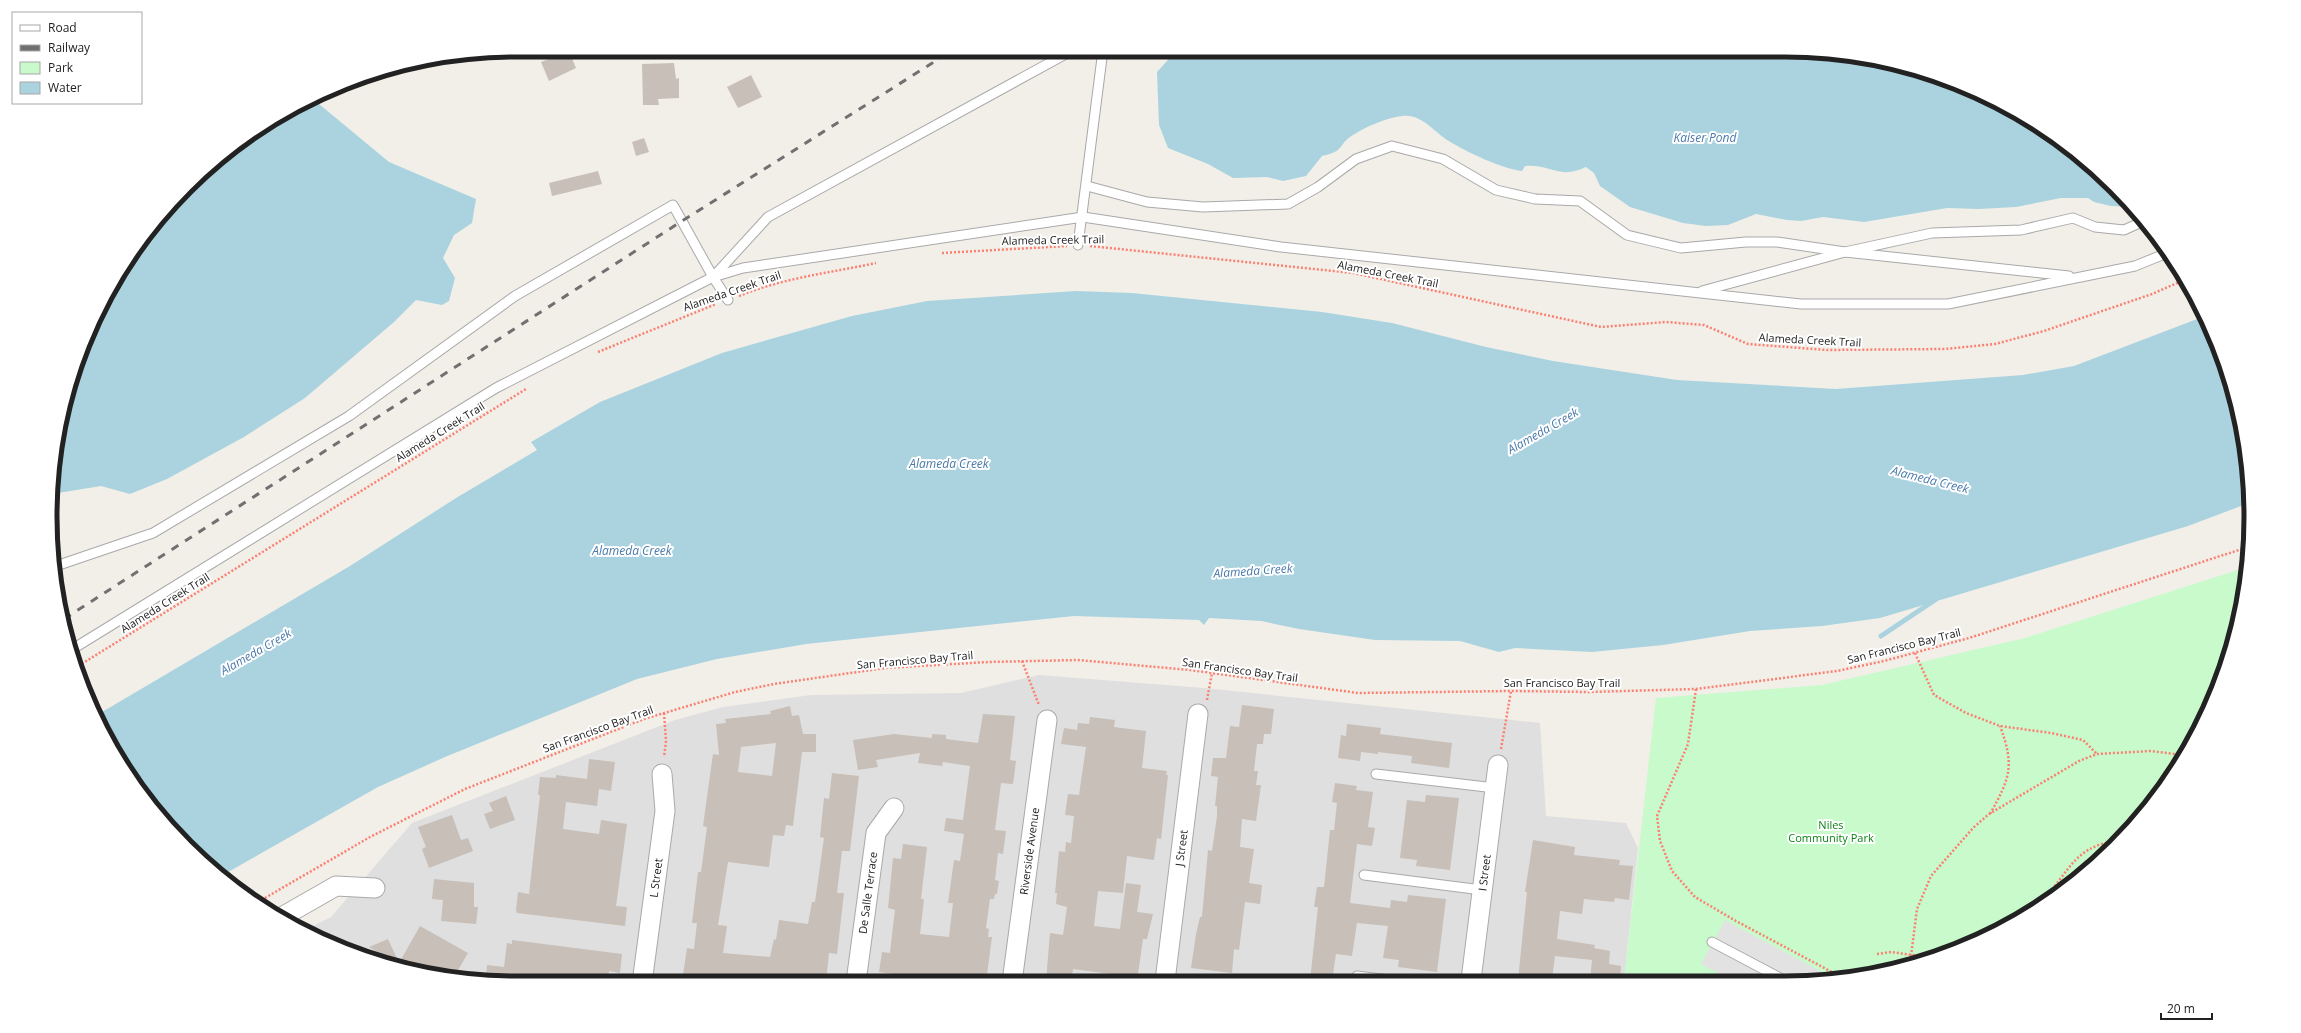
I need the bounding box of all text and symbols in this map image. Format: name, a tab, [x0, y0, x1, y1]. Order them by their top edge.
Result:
legend	[12, 12, 142, 104]
text: Road	[48, 19, 77, 36]
text: Railway	[48, 39, 91, 56]
text: Park	[48, 59, 74, 76]
text: Water	[48, 79, 82, 96]
water label: Kaiser Pond	[1674, 129, 1738, 146]
street label: Alameda Creek Trail	[1002, 231, 1104, 248]
street label: Alameda Creek Trail	[1336, 256, 1440, 291]
street label: Alameda Creek Trail	[681, 267, 783, 314]
street label: Alameda Creek Trail	[1758, 329, 1862, 350]
street label: Alameda Creek Trail	[392, 398, 487, 465]
water label: Alameda Creek	[1503, 403, 1582, 458]
water label: Alameda Creek	[908, 455, 990, 472]
water label: Alameda Creek	[1889, 461, 1972, 498]
water label: Alameda Creek	[591, 542, 673, 559]
water label: Alameda Creek	[1212, 559, 1294, 582]
street label: Alameda Creek Trail	[117, 569, 212, 636]
water label: Alameda Creek	[216, 624, 295, 679]
street label: San Francisco Bay Trail	[1845, 624, 1962, 667]
street label: San Francisco Bay Trail	[856, 647, 974, 672]
street label: San Francisco Bay Trail	[1181, 654, 1299, 685]
street label: San Francisco Bay Trail	[1504, 675, 1620, 690]
street label: San Francisco Bay Trail	[540, 702, 655, 756]
street label: Riverside Avenue	[1016, 807, 1042, 896]
park label: Niles Community Park	[1788, 817, 1874, 845]
street label: J Street	[1171, 829, 1191, 868]
street label: De Salle Terrace	[855, 851, 880, 935]
street label: I Street	[1474, 854, 1494, 892]
street label: L Street	[646, 857, 666, 898]
scale bar	[2161, 995, 2212, 1021]
text: 20 m	[2167, 1000, 2195, 1017]

